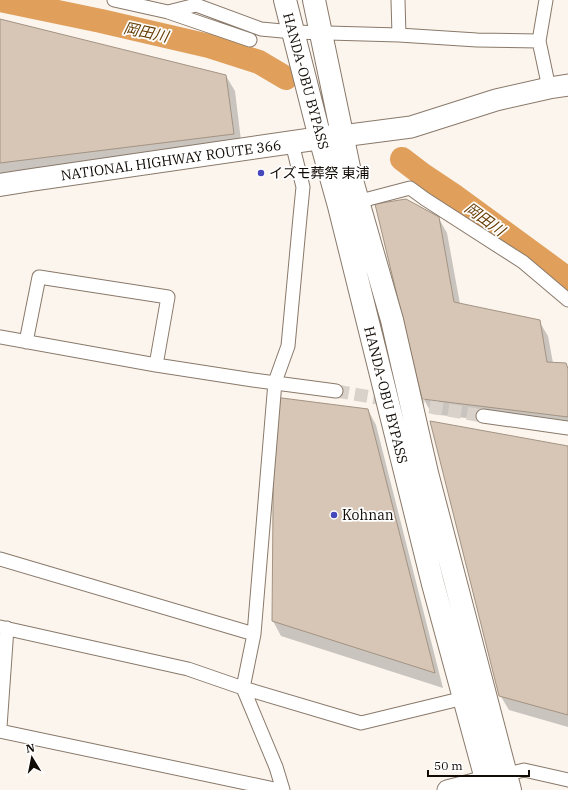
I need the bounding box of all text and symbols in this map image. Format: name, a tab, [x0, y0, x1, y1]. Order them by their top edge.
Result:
street label: HANDA-OBU BYPASS	[279, 11, 333, 151]
water label: 岡田川	[122, 18, 172, 46]
street label: NATIONAL HIGHWAY ROUTE 366	[60, 136, 282, 184]
place label: イズモ葬祭 東浦	[269, 164, 370, 182]
marker: イズモ葬祭 東浦	[256, 168, 266, 178]
water label: 岡田川	[461, 198, 510, 241]
street label: HANDA-OBU BYPASS	[360, 324, 412, 466]
place label: Kohnan	[342, 506, 394, 524]
marker: Kohnan	[329, 510, 339, 520]
north arrow	[12, 738, 52, 778]
text: N	[25, 740, 36, 756]
scale bar	[428, 752, 529, 778]
text: 50 m	[434, 758, 463, 773]

